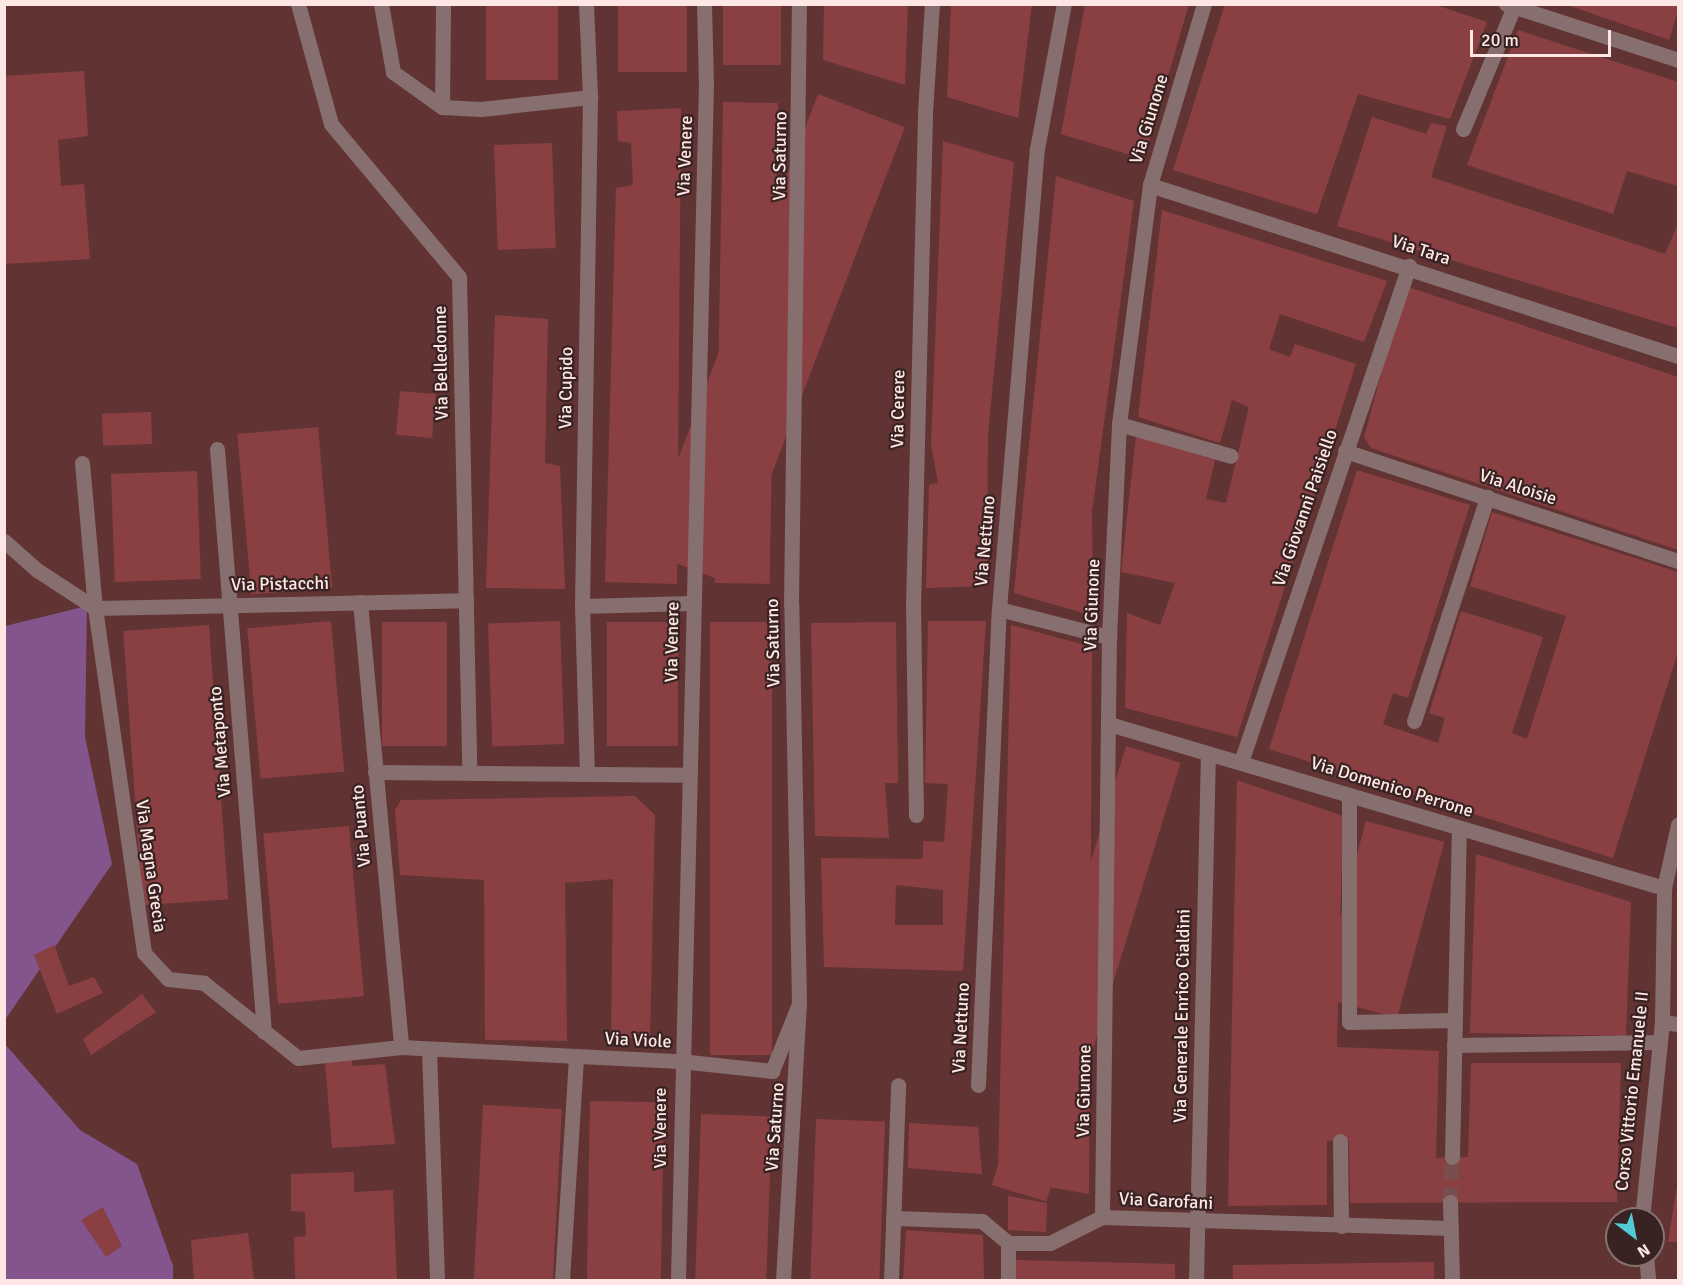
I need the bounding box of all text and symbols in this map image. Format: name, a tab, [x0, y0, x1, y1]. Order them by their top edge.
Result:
scale bar	[1473, 18, 1614, 56]
text: 20 m	[1481, 29, 1519, 51]
street label: Via Giunone	[1125, 72, 1173, 166]
street label: Via Saturno	[768, 111, 792, 201]
street label: Via Venere	[673, 115, 697, 197]
street label: Via Tara	[1389, 230, 1453, 270]
street label: Via Belledonne	[429, 305, 453, 421]
street label: Via Cupido	[554, 347, 578, 429]
street label: Via Cerere	[887, 370, 909, 448]
street label: Via Giovanni Paisiello	[1268, 427, 1342, 589]
street label: Via Aloisie	[1476, 464, 1560, 510]
street label: Via Nettuno	[970, 495, 1000, 587]
street label: Via Giunone	[1080, 558, 1104, 652]
street label: Via Pistacchi	[231, 572, 329, 596]
street label: Via Saturno	[761, 598, 785, 688]
street label: Via Venere	[660, 601, 684, 683]
street label: Via Metaponto	[204, 686, 236, 798]
street label: Via Domenico Perrone	[1308, 752, 1476, 822]
street label: Via Puanto	[347, 784, 375, 868]
street label: Via Magna Grecia	[131, 798, 171, 934]
street label: Via Generale Enrico Cialdini	[1169, 909, 1195, 1123]
street label: Via Nettuno	[948, 982, 974, 1074]
street label: Corso Vittorio Emanuele II	[1611, 990, 1653, 1192]
street label: Via Viole	[604, 1027, 672, 1053]
street label: Via Giunone	[1072, 1045, 1096, 1137]
street label: Via Saturno	[761, 1082, 789, 1172]
street label: Via Venere	[649, 1088, 671, 1168]
street label: Via Garofani	[1118, 1188, 1214, 1214]
north arrow	[1605, 1207, 1665, 1267]
text: N	[1633, 1239, 1654, 1262]

